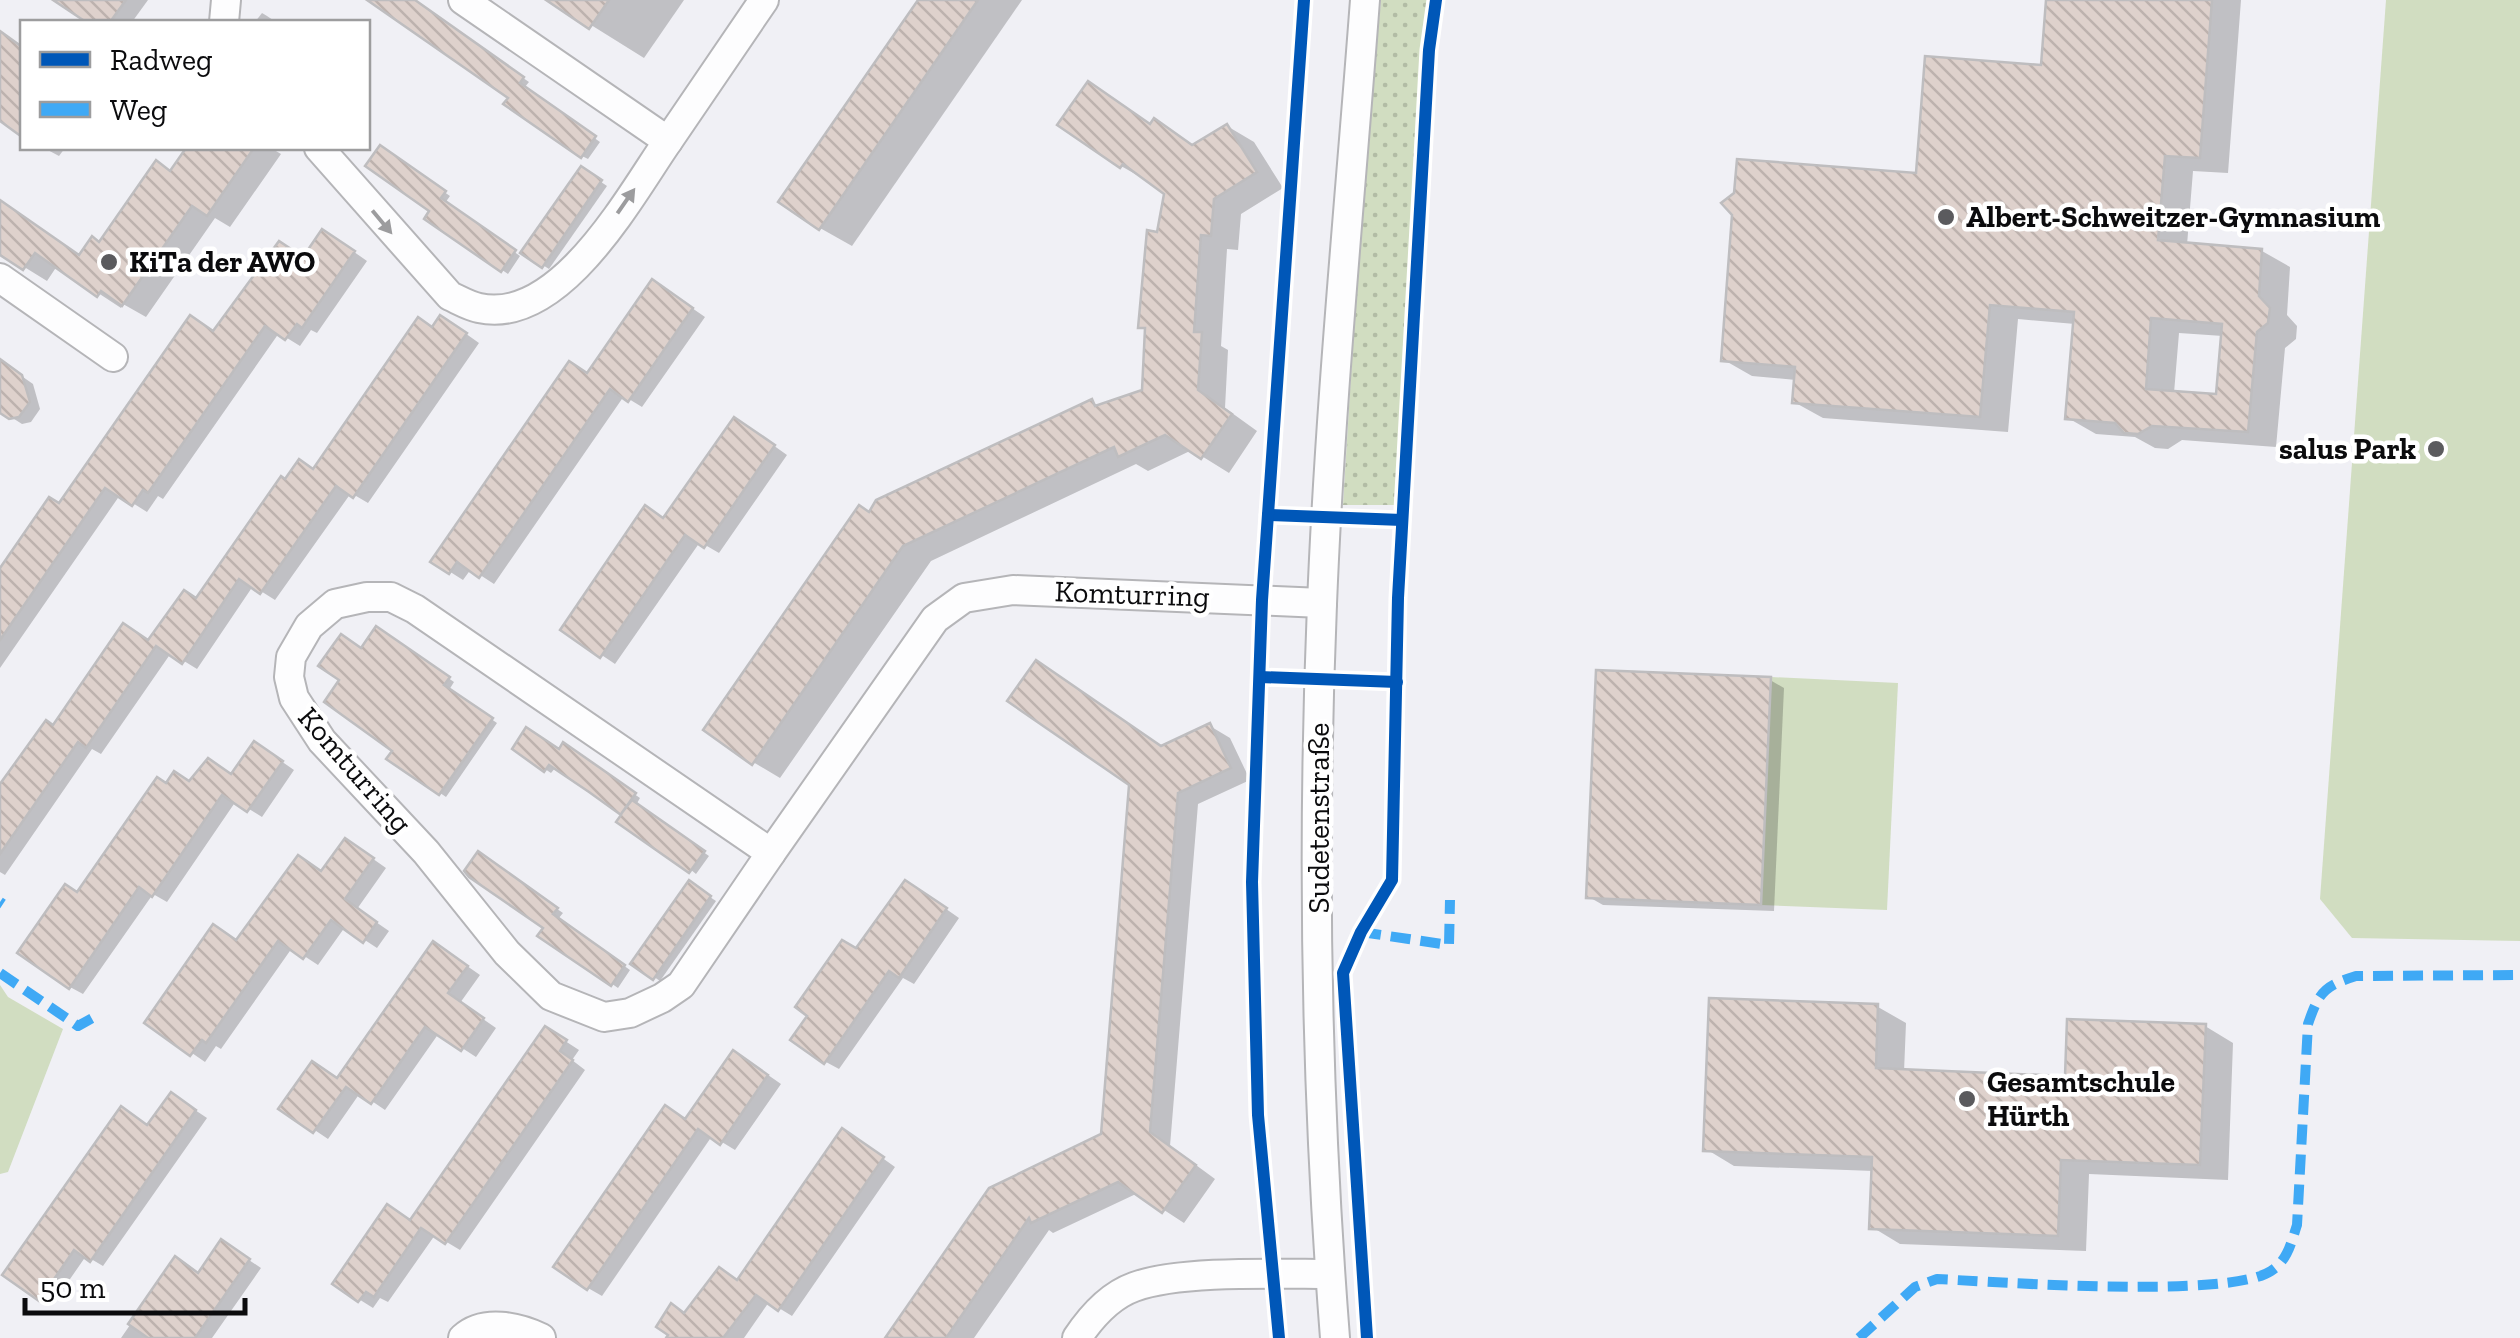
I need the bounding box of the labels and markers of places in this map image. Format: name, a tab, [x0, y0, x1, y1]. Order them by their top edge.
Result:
place label: Albert-Schweitzer-Gymnasium	[1966, 199, 2380, 235]
marker: Albert-Schweitzer-Gymnasium	[1935, 206, 1957, 228]
place label: KiTa der AWO	[129, 244, 315, 280]
marker: KiTa der AWO	[98, 251, 120, 273]
place label: salus Park	[2279, 431, 2416, 467]
marker: salus Park	[2425, 438, 2447, 460]
place label: Gesamtschule Hürth	[1987, 1064, 2175, 1134]
marker: Gesamtschule Hürth	[1956, 1088, 1978, 1110]

